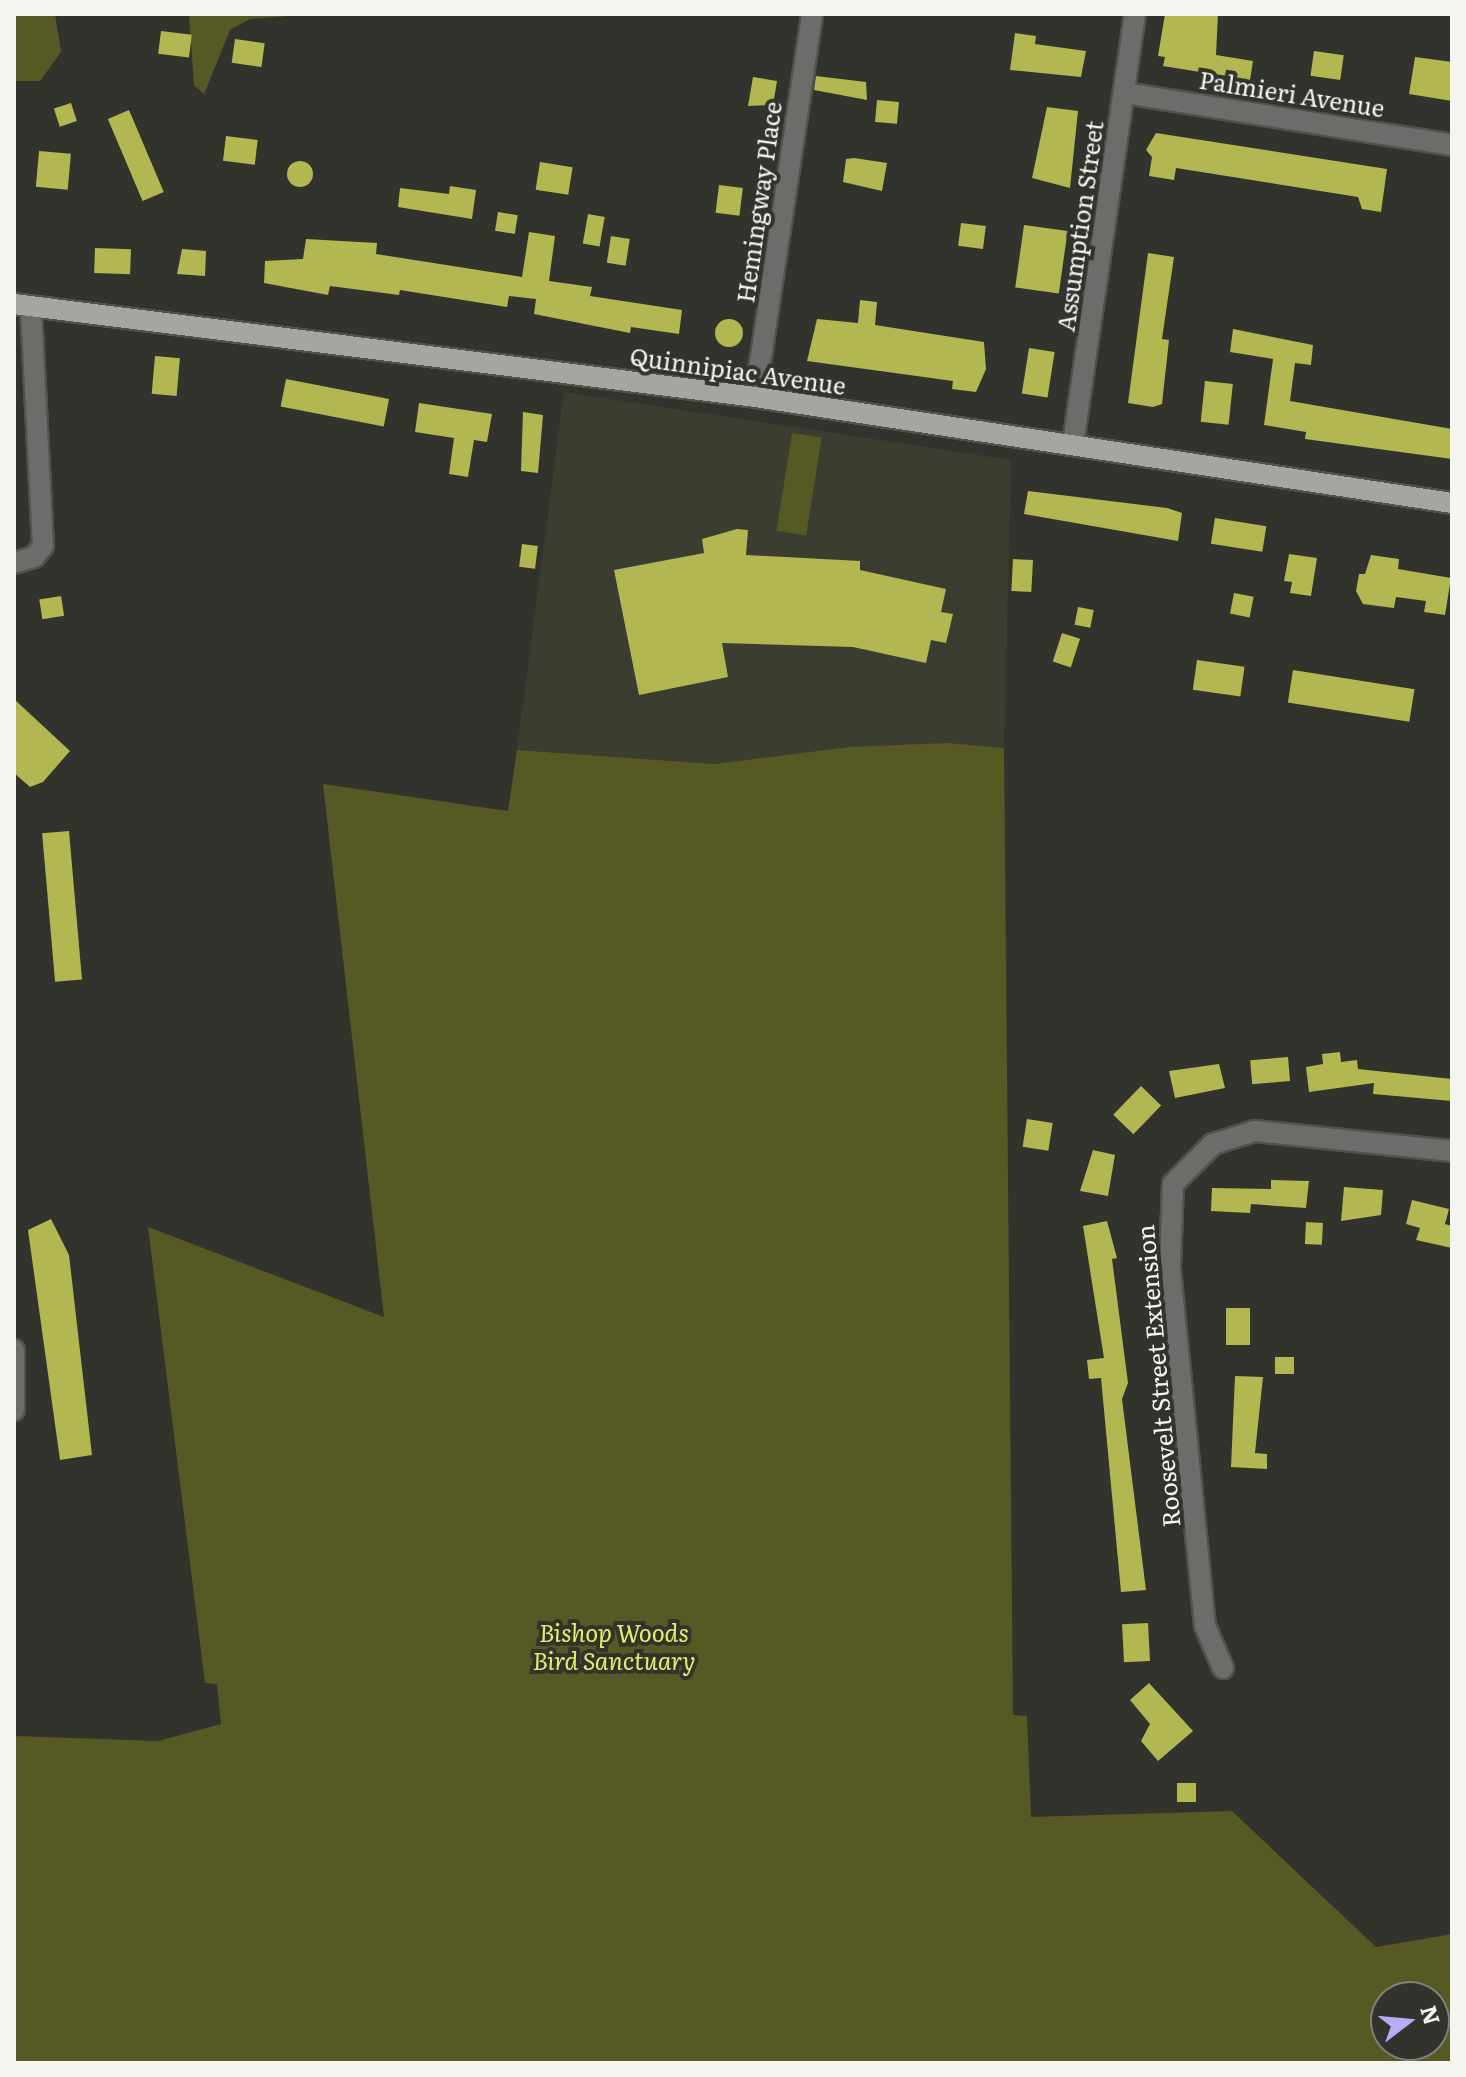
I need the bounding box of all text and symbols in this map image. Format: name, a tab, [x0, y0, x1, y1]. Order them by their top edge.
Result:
street label: Palmieri Avenue	[1197, 64, 1387, 122]
street label: Hemingway Place	[730, 100, 786, 304]
street label: Assumption Street	[1050, 119, 1108, 333]
street label: Quinnipiac Avenue	[628, 341, 848, 399]
street label: Roosevelt Street Extension	[1129, 1224, 1185, 1528]
park label: Bishop Woods Bird Sanctuary	[533, 1618, 695, 1674]
north arrow	[1370, 1981, 1450, 2061]
text: N	[1413, 2001, 1450, 2028]

